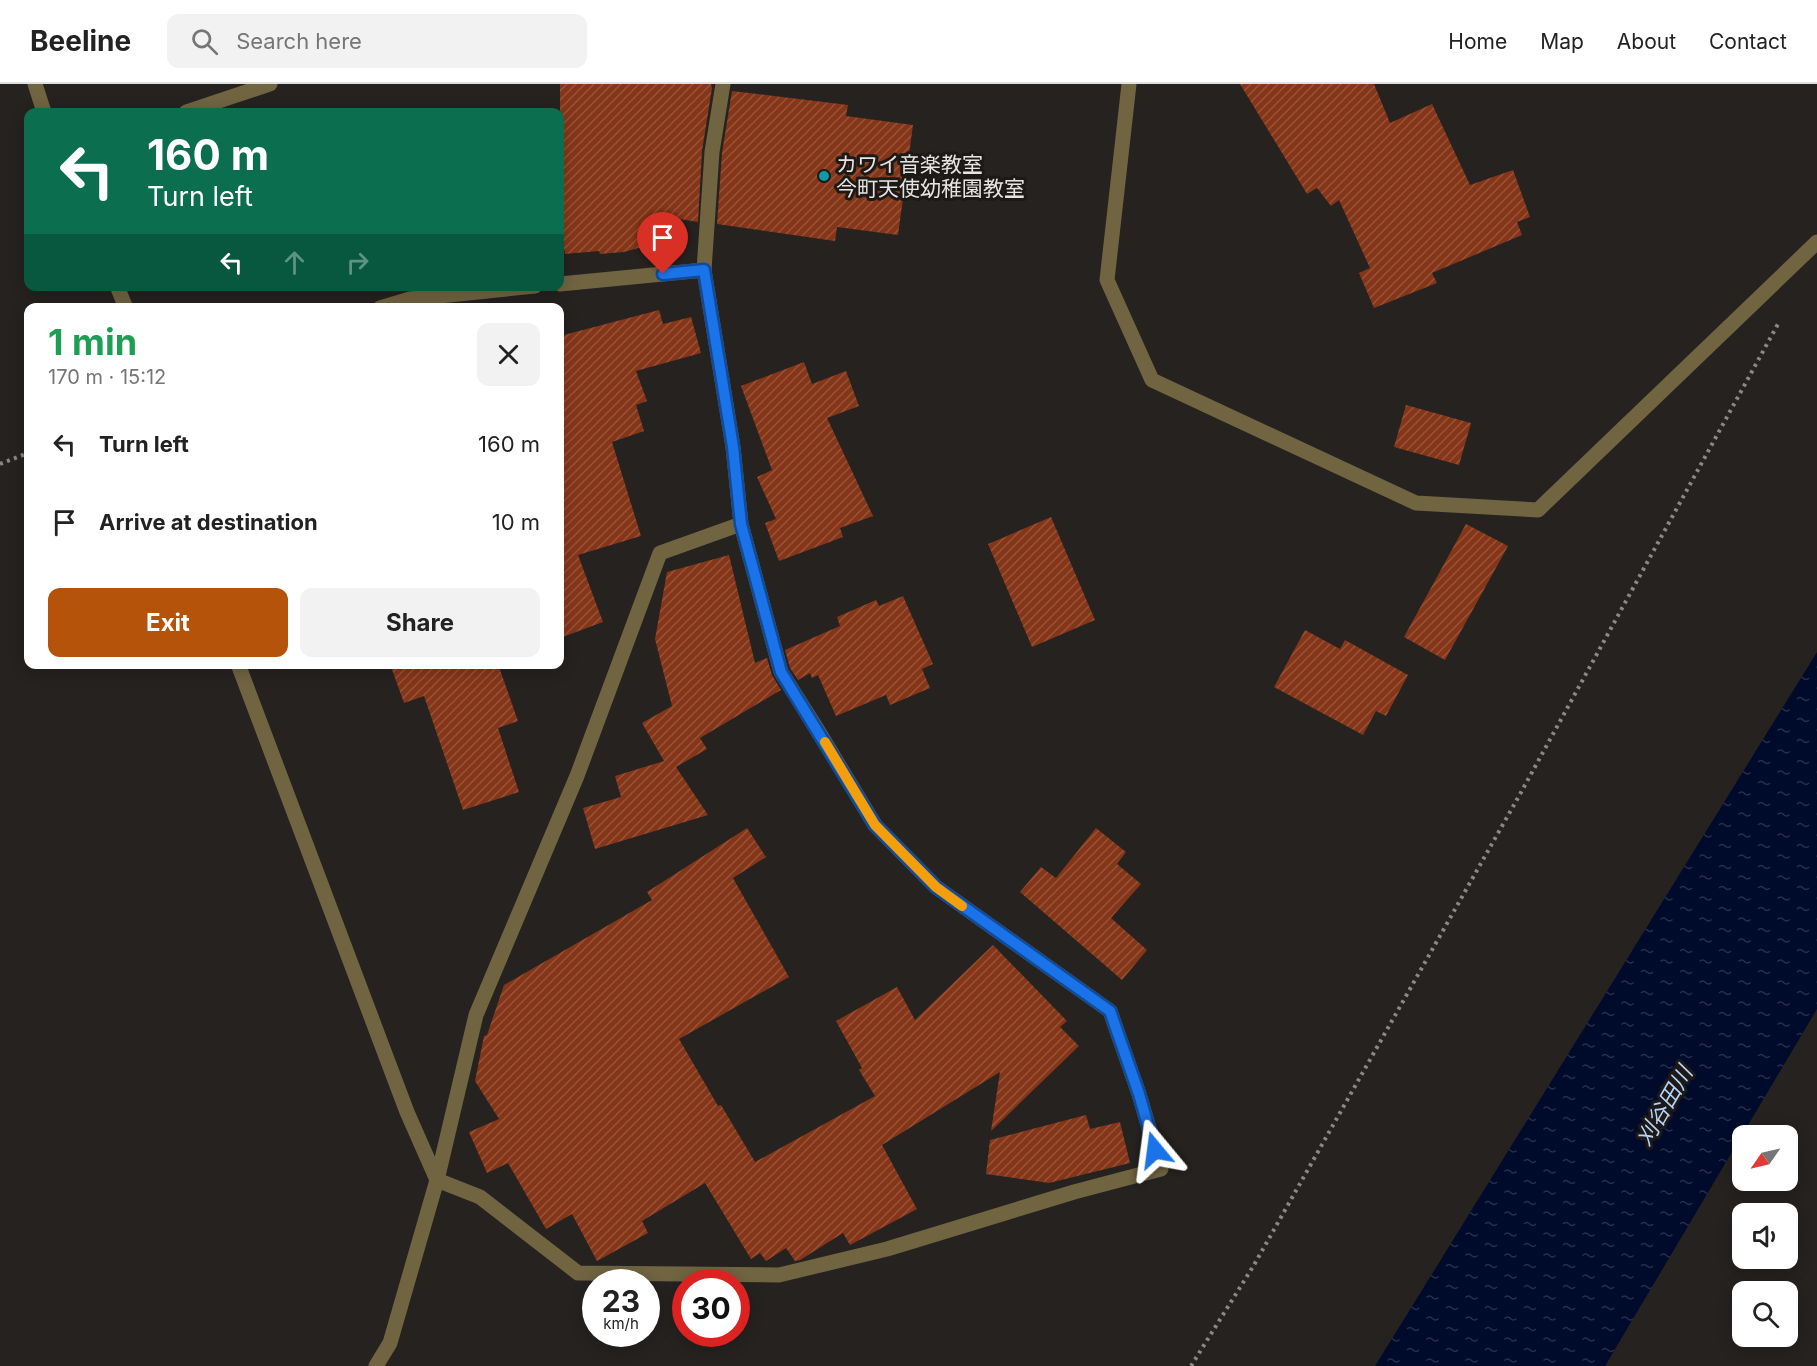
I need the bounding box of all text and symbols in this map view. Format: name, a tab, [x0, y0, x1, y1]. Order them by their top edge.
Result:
search box	[167, 14, 587, 68]
text: Beeline	[30, 24, 131, 58]
icon: search	[188, 25, 221, 58]
text: Search here	[236, 28, 362, 54]
text: Home	[1448, 29, 1507, 54]
text: Map	[1540, 29, 1584, 54]
text: About	[1617, 29, 1676, 54]
text: Contact	[1709, 29, 1787, 54]
text: 160 m	[147, 129, 269, 180]
icon: left	[48, 132, 126, 210]
place label: カワイ音楽教室 今町天使幼稚園教室	[836, 152, 1025, 201]
marker: カワイ音楽教室 今町天使幼稚園教室	[817, 169, 831, 183]
text: Turn left	[147, 180, 253, 213]
pin	[637, 212, 688, 274]
icon: arrive	[646, 221, 679, 254]
icon: left	[215, 246, 248, 279]
icon: ahead	[278, 246, 311, 279]
icon: right	[341, 246, 374, 279]
text: 1 min	[48, 320, 137, 364]
button: close	[477, 323, 540, 386]
text: 170 m · 15:12	[48, 365, 166, 389]
icon: left	[48, 428, 81, 461]
text: Turn left	[99, 431, 189, 457]
text: 160 m	[478, 431, 540, 457]
icon: arrive	[48, 506, 81, 539]
text: Arrive at destination	[99, 509, 318, 535]
text: 10 m	[492, 509, 540, 535]
button: Exit	[48, 588, 288, 657]
button: Share	[300, 588, 540, 657]
water label: 刈谷田川	[1631, 1060, 1698, 1151]
position arrow	[1123, 1118, 1187, 1182]
north arrow	[1732, 1125, 1798, 1191]
map controls	[1732, 1125, 1798, 1347]
button: sound	[1732, 1203, 1798, 1269]
speed limit sign: 30	[672, 1269, 750, 1347]
button: search	[1732, 1281, 1798, 1347]
text: 23	[602, 1283, 640, 1319]
text: km/h	[603, 1314, 639, 1333]

